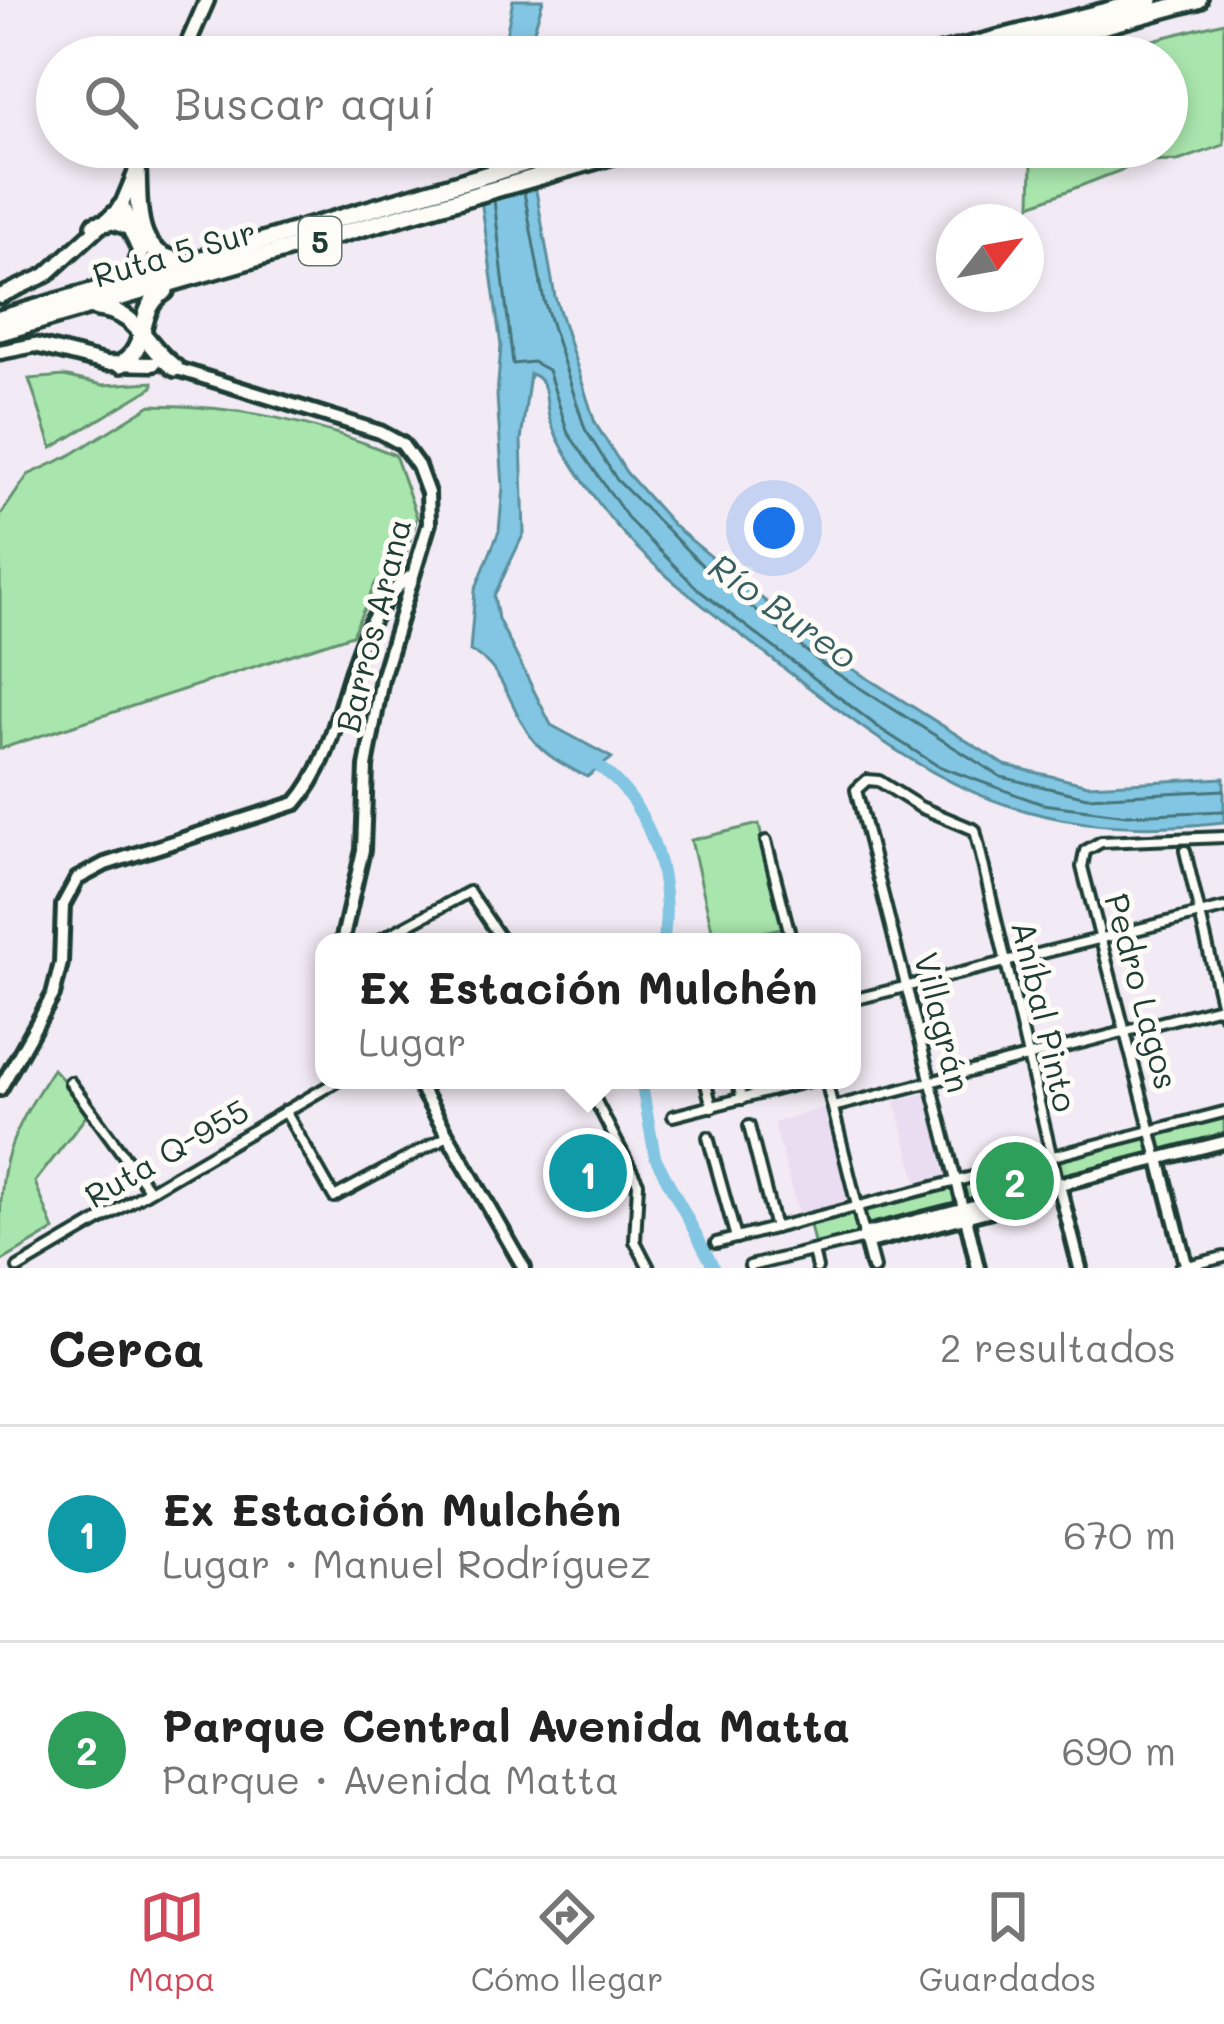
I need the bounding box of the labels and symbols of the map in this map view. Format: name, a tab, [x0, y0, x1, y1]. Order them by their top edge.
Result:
north arrow	[936, 204, 1044, 312]
street label: Ruta 5 Sur	[87, 208, 261, 296]
road number: 5	[299, 217, 341, 265]
your location	[744, 498, 804, 558]
street label: Barros Arana	[325, 513, 419, 737]
water label: Río Bureo	[700, 542, 868, 678]
street label: Pedro Lagos	[1096, 888, 1190, 1094]
street label: Aníbal Pinto	[1003, 916, 1089, 1116]
street label: Villagrán	[906, 947, 982, 1097]
street label: Ruta Q-955	[76, 1088, 256, 1216]
pin: 1	[549, 1128, 627, 1218]
pin: 2	[976, 1136, 1054, 1226]

